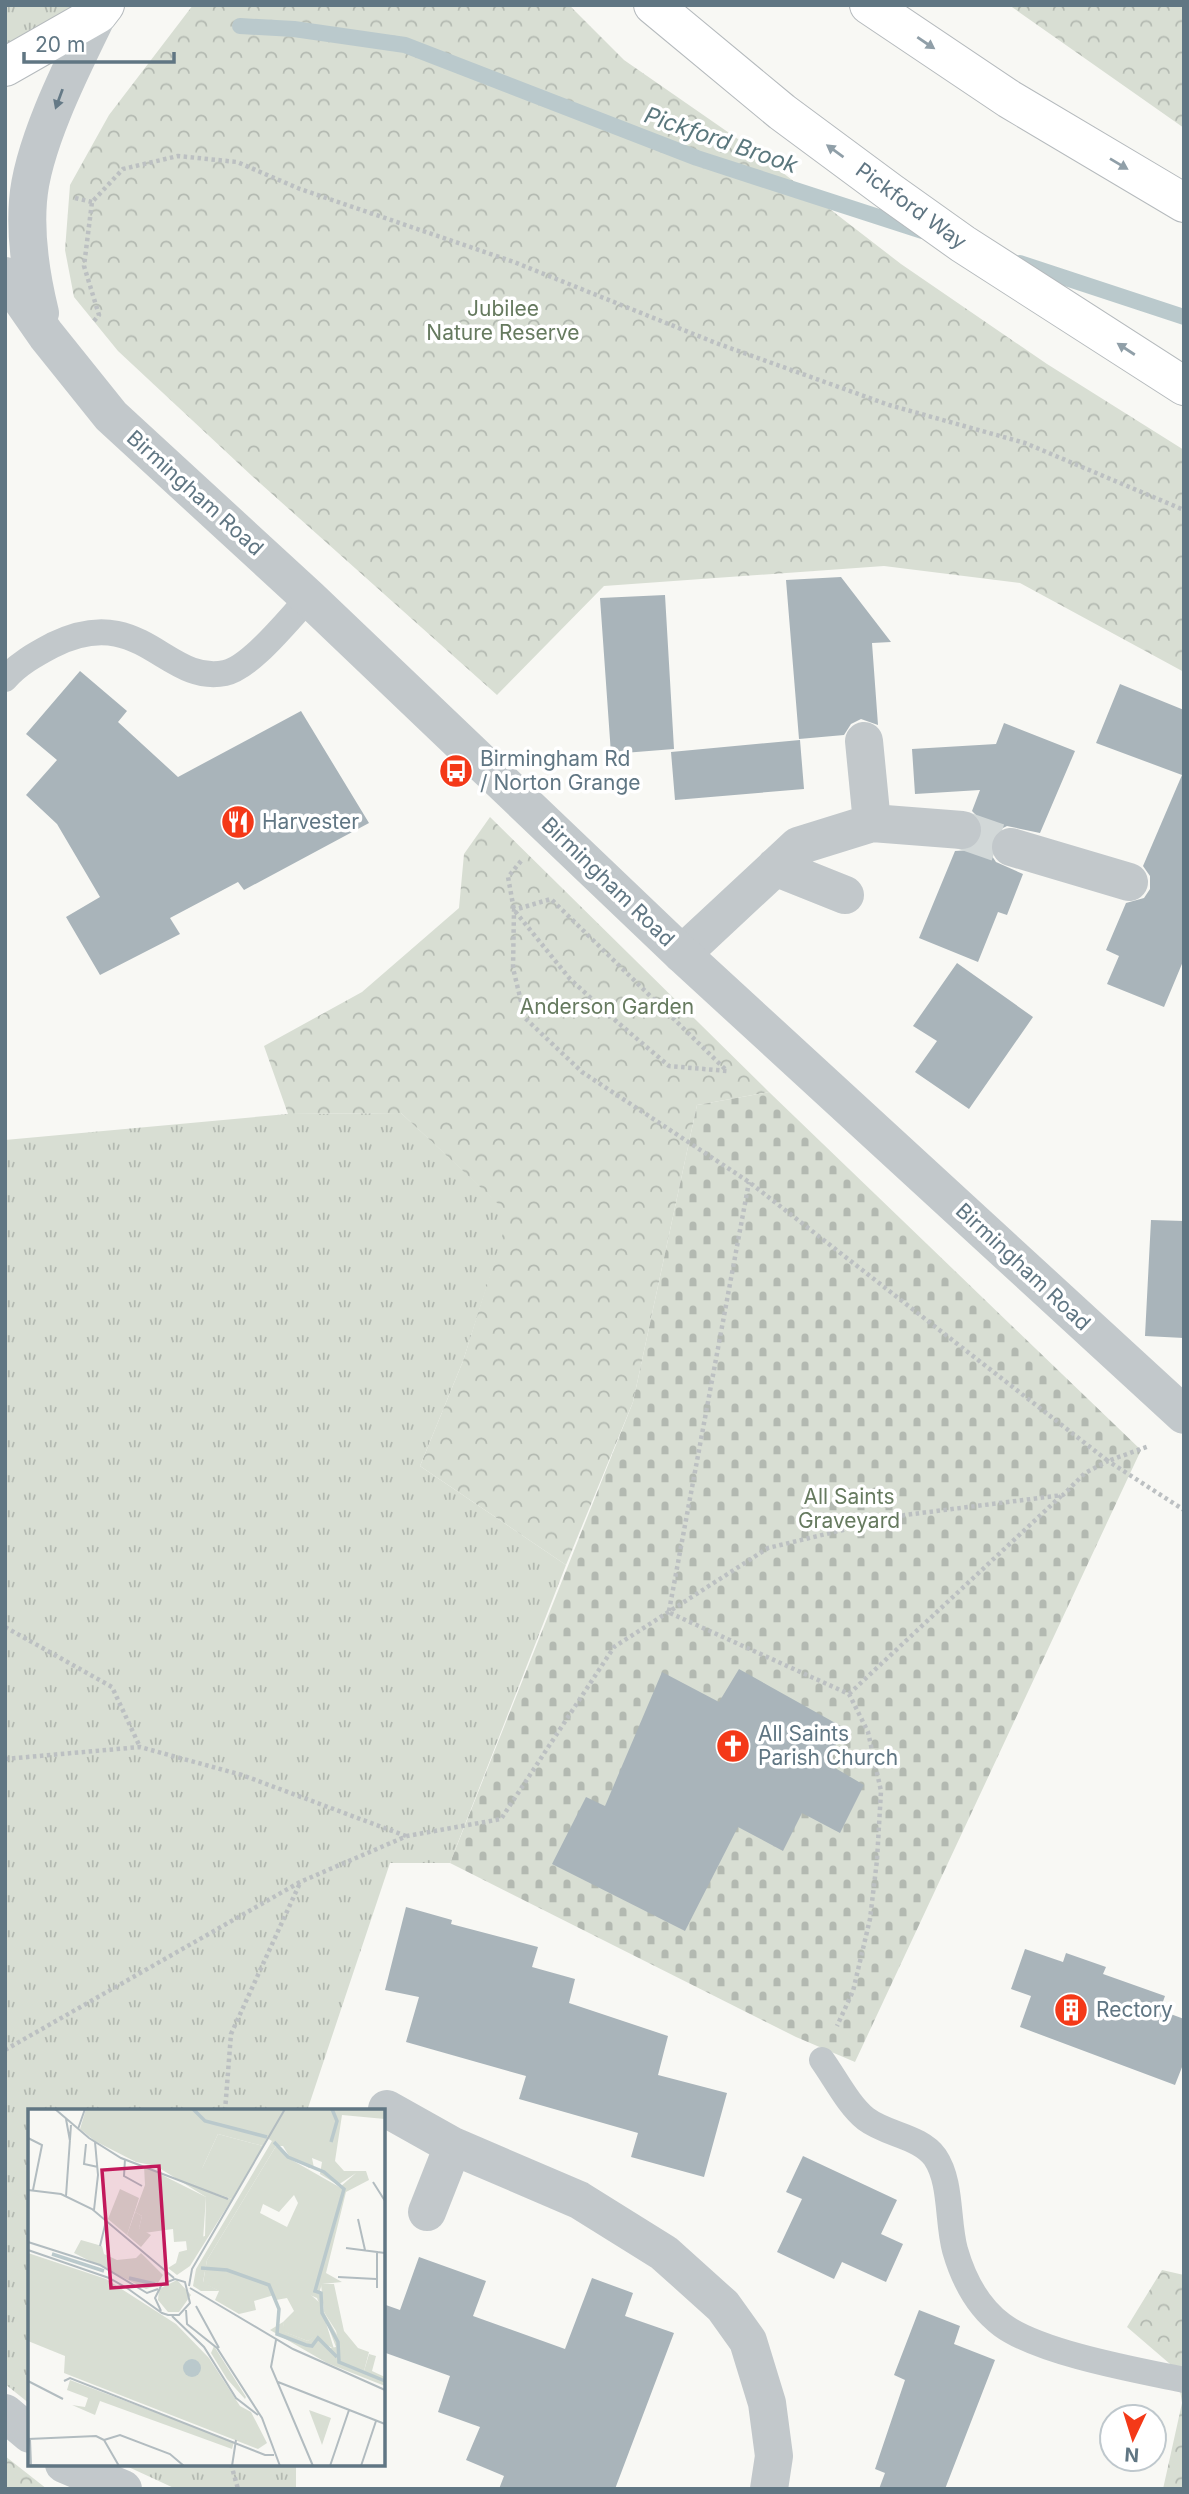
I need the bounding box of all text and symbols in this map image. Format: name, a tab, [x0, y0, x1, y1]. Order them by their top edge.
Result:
scale bar	[24, 21, 175, 65]
text: 20 m	[35, 32, 85, 57]
one-way arrow	[916, 37, 936, 50]
one-way arrow	[53, 88, 64, 109]
water label: Pickford Brook	[641, 101, 802, 179]
one-way arrow	[826, 145, 844, 159]
street label: Pickford Way	[851, 157, 972, 254]
one-way arrow	[1109, 158, 1128, 171]
park label: Jubilee Nature Reserve	[426, 296, 580, 345]
one-way arrow	[1116, 343, 1136, 356]
street label: Birmingham Road	[122, 425, 269, 560]
place label: Birmingham Rd / Norton Grange	[480, 746, 641, 795]
bus stop icon: Birmingham Rd / Norton Grange	[437, 752, 475, 790]
restaurant icon: Harvester	[219, 803, 257, 841]
place label: Harvester	[262, 809, 359, 834]
street label: Birmingham Road	[537, 812, 680, 951]
park label: Anderson Garden	[520, 994, 694, 1019]
street label: Birmingham Road	[951, 1198, 1096, 1335]
park label: All Saints Graveyard	[798, 1484, 900, 1533]
place label: All Saints Parish Church	[758, 1721, 898, 1770]
church icon: All Saints Parish Church	[714, 1727, 752, 1765]
building icon: Rectory	[1052, 1991, 1090, 2029]
place label: Rectory	[1096, 1997, 1173, 2022]
inset map	[28, 2109, 385, 2466]
north arrow	[1098, 2403, 1168, 2473]
text: N	[1124, 2442, 1140, 2466]

